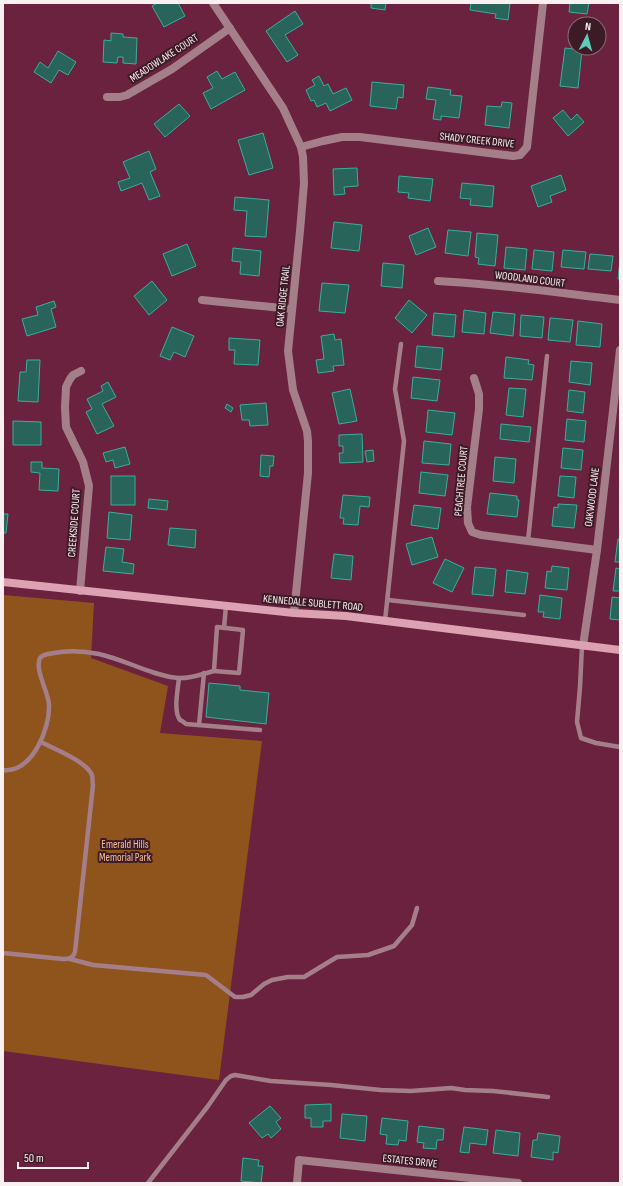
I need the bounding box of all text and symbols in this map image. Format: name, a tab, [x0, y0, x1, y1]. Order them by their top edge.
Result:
north arrow	[567, 16, 607, 56]
text: N	[584, 20, 592, 33]
street label: MEADOWLAKE COURT	[127, 31, 201, 85]
street label: SHADY CREEK DRIVE	[439, 130, 515, 150]
street label: OAK RIDGE TRAIL	[273, 265, 293, 327]
street label: WOODLAND COURT	[494, 268, 566, 290]
street label: PEACHTREE COURT	[451, 445, 471, 517]
street label: OAKWOOD LANE	[582, 467, 602, 527]
street label: CREEKSIDE COURT	[65, 488, 83, 558]
street label: KENNEDALE SUBLETT ROAD	[262, 592, 364, 614]
park label: Emerald Hills Memorial Park	[99, 838, 152, 864]
scale bar	[18, 1144, 88, 1170]
text: 50 m	[24, 1151, 44, 1166]
street label: ESTATES DRIVE	[382, 1152, 438, 1170]

